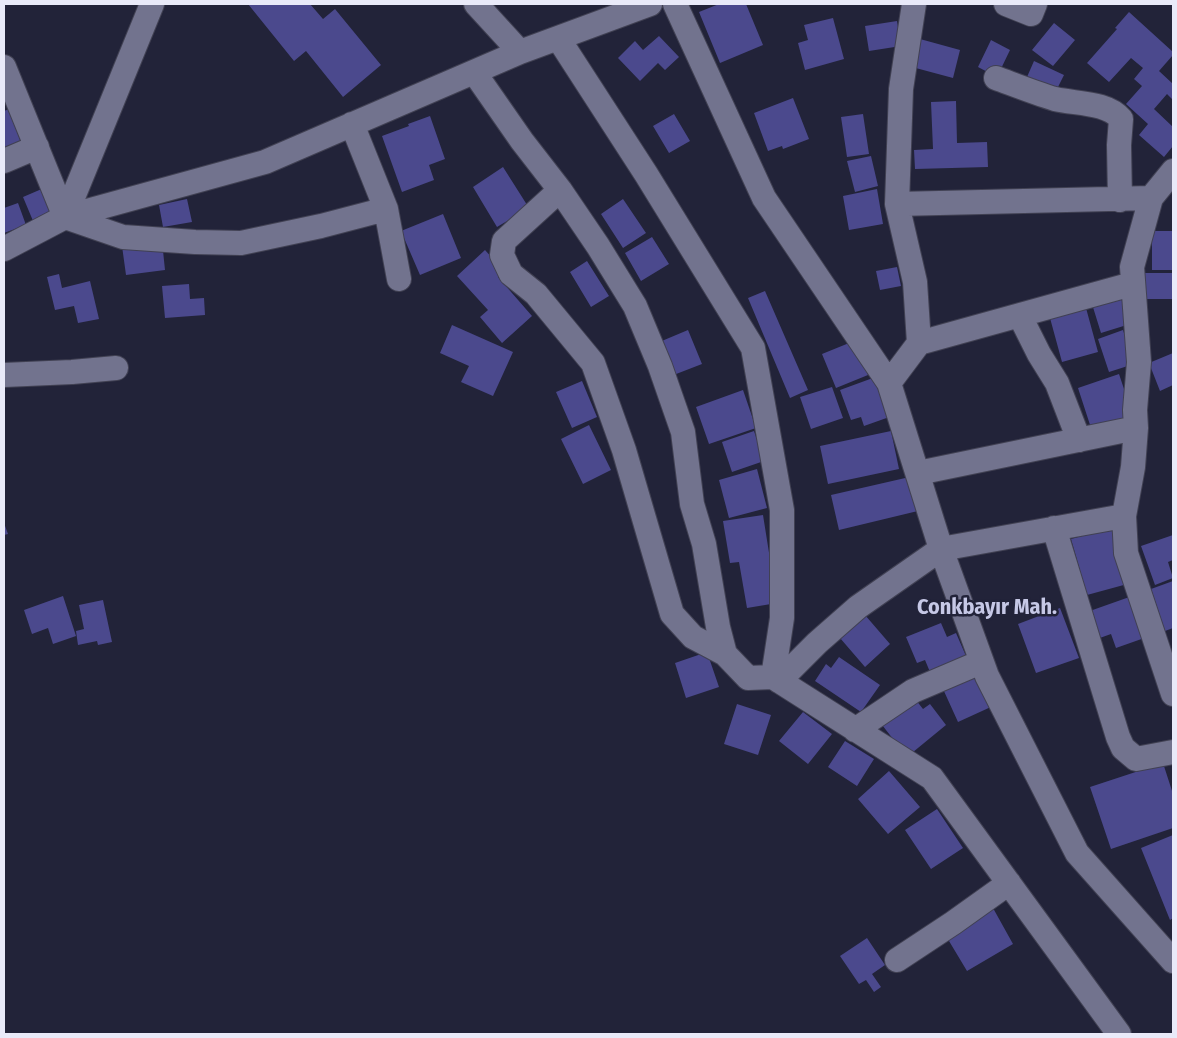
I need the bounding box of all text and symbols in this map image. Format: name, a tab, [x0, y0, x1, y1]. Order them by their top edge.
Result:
district label: Conkbayır Mah.	[917, 595, 1057, 621]

